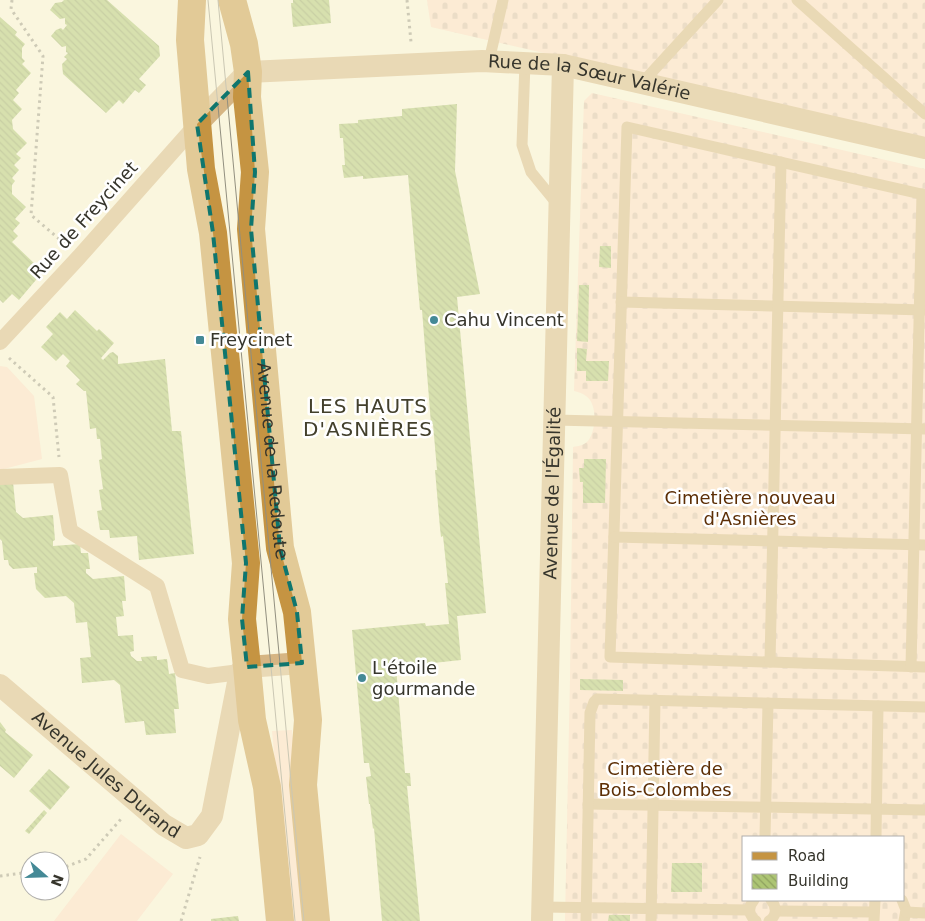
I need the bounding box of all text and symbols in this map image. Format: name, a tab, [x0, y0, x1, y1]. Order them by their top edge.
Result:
street label: Rue de la Sœur Valérie	[487, 50, 693, 104]
street label: Rue de Freycinet	[26, 157, 142, 283]
place label: Cahu Vincent	[444, 309, 564, 330]
marker: Cahu Vincent	[428, 314, 440, 326]
place label: Freycinet	[210, 329, 292, 350]
marker: Freycinet	[194, 334, 206, 346]
street label: Avenue de la Redoute	[253, 361, 293, 561]
district label: LES HAUTS D'ASNIÈRES	[303, 394, 433, 441]
street label: Avenue de l'Égalité	[539, 406, 565, 580]
park label: Cimetière nouveau d'Asnières	[664, 487, 836, 529]
place label: L'étoile gourmande	[372, 657, 475, 699]
marker: L'étoile gourmande	[356, 672, 368, 684]
street label: Avenue Jules Durand	[28, 706, 184, 842]
park label: Cimetière de Bois-Colombes	[598, 758, 732, 800]
legend	[742, 836, 905, 901]
text: Road	[788, 847, 826, 865]
north arrow	[20, 851, 70, 901]
text: N	[48, 872, 67, 889]
text: Building	[788, 872, 849, 890]

